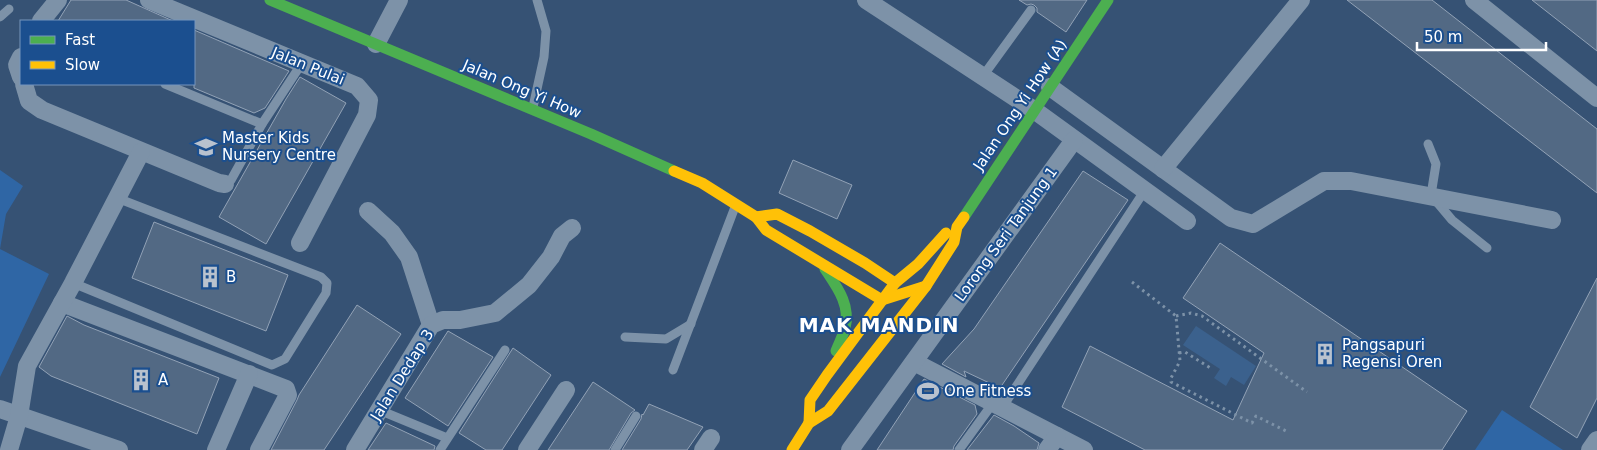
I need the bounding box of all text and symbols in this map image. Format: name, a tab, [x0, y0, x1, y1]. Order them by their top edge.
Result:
legend	[20, 20, 195, 85]
scale bar	[1417, 20, 1546, 52]
text: 50 m	[1424, 28, 1462, 46]
text: Fast	[65, 31, 95, 49]
street label: Jalan Ong Yi How (A)	[969, 36, 1070, 175]
street label: Jalan Pulai	[268, 43, 347, 89]
street label: Jalan Ong Yi How	[459, 55, 584, 122]
text: Slow	[65, 56, 100, 74]
place label: Master Kids Nursery Centre	[222, 129, 336, 164]
school or university icon: Master Kids Nursery Centre	[193, 134, 219, 160]
street label: Lorong Seri Tanjung 1	[951, 163, 1061, 305]
building icon: B	[197, 264, 223, 290]
place label: B	[226, 268, 236, 286]
district label: MAK MANDIN	[799, 313, 959, 337]
street label: Jalan Dedap 3	[366, 326, 437, 425]
place label: Pangsapuri Regensi Oren	[1342, 336, 1442, 371]
building icon: Pangsapuri Regensi Oren	[1312, 341, 1338, 367]
building icon: A	[128, 367, 154, 393]
place label: A	[158, 371, 169, 389]
sports icon: One Fitness	[915, 378, 941, 404]
place label: One Fitness	[944, 382, 1031, 400]

